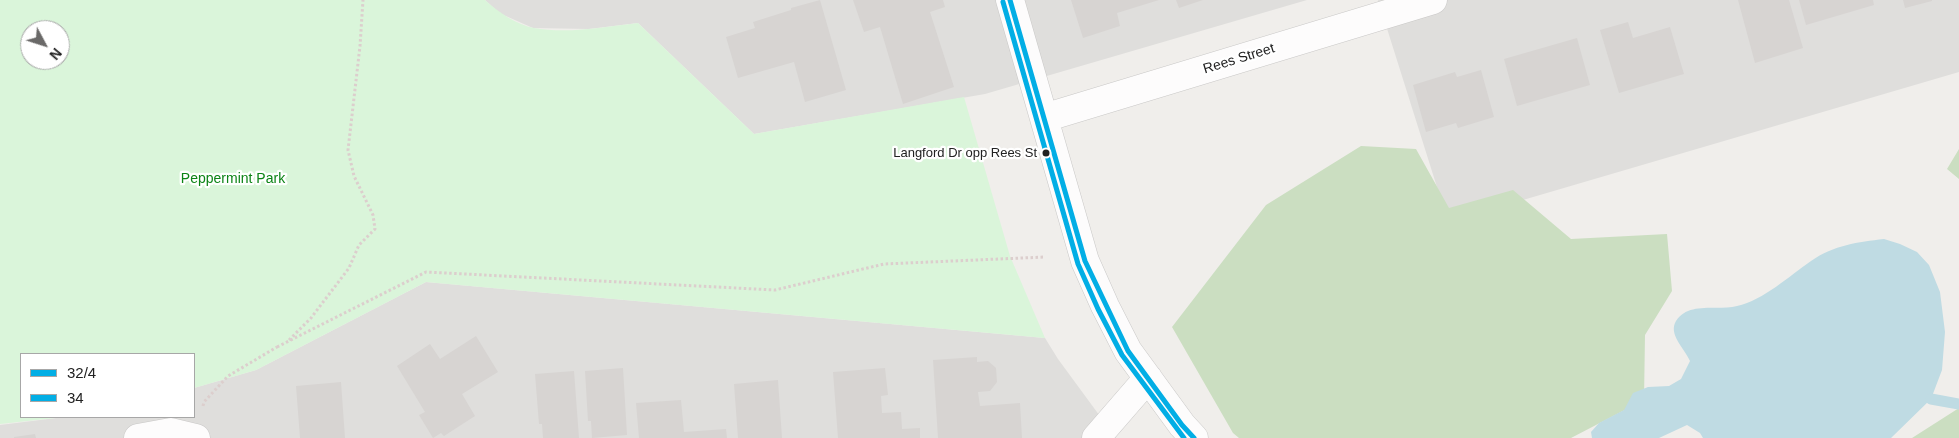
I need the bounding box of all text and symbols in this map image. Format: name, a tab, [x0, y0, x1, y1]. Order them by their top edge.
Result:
north arrow	[20, 20, 70, 70]
street label: Rees Street	[1201, 40, 1277, 78]
text: N	[46, 45, 65, 63]
place label: Langford Dr opp Rees St	[893, 145, 1037, 161]
marker: Langford Dr opp Rees St	[1041, 148, 1051, 158]
park label: Peppermint Park	[181, 171, 285, 187]
legend	[20, 353, 195, 418]
text: 32/4	[67, 364, 96, 381]
text: 34	[67, 389, 84, 406]

